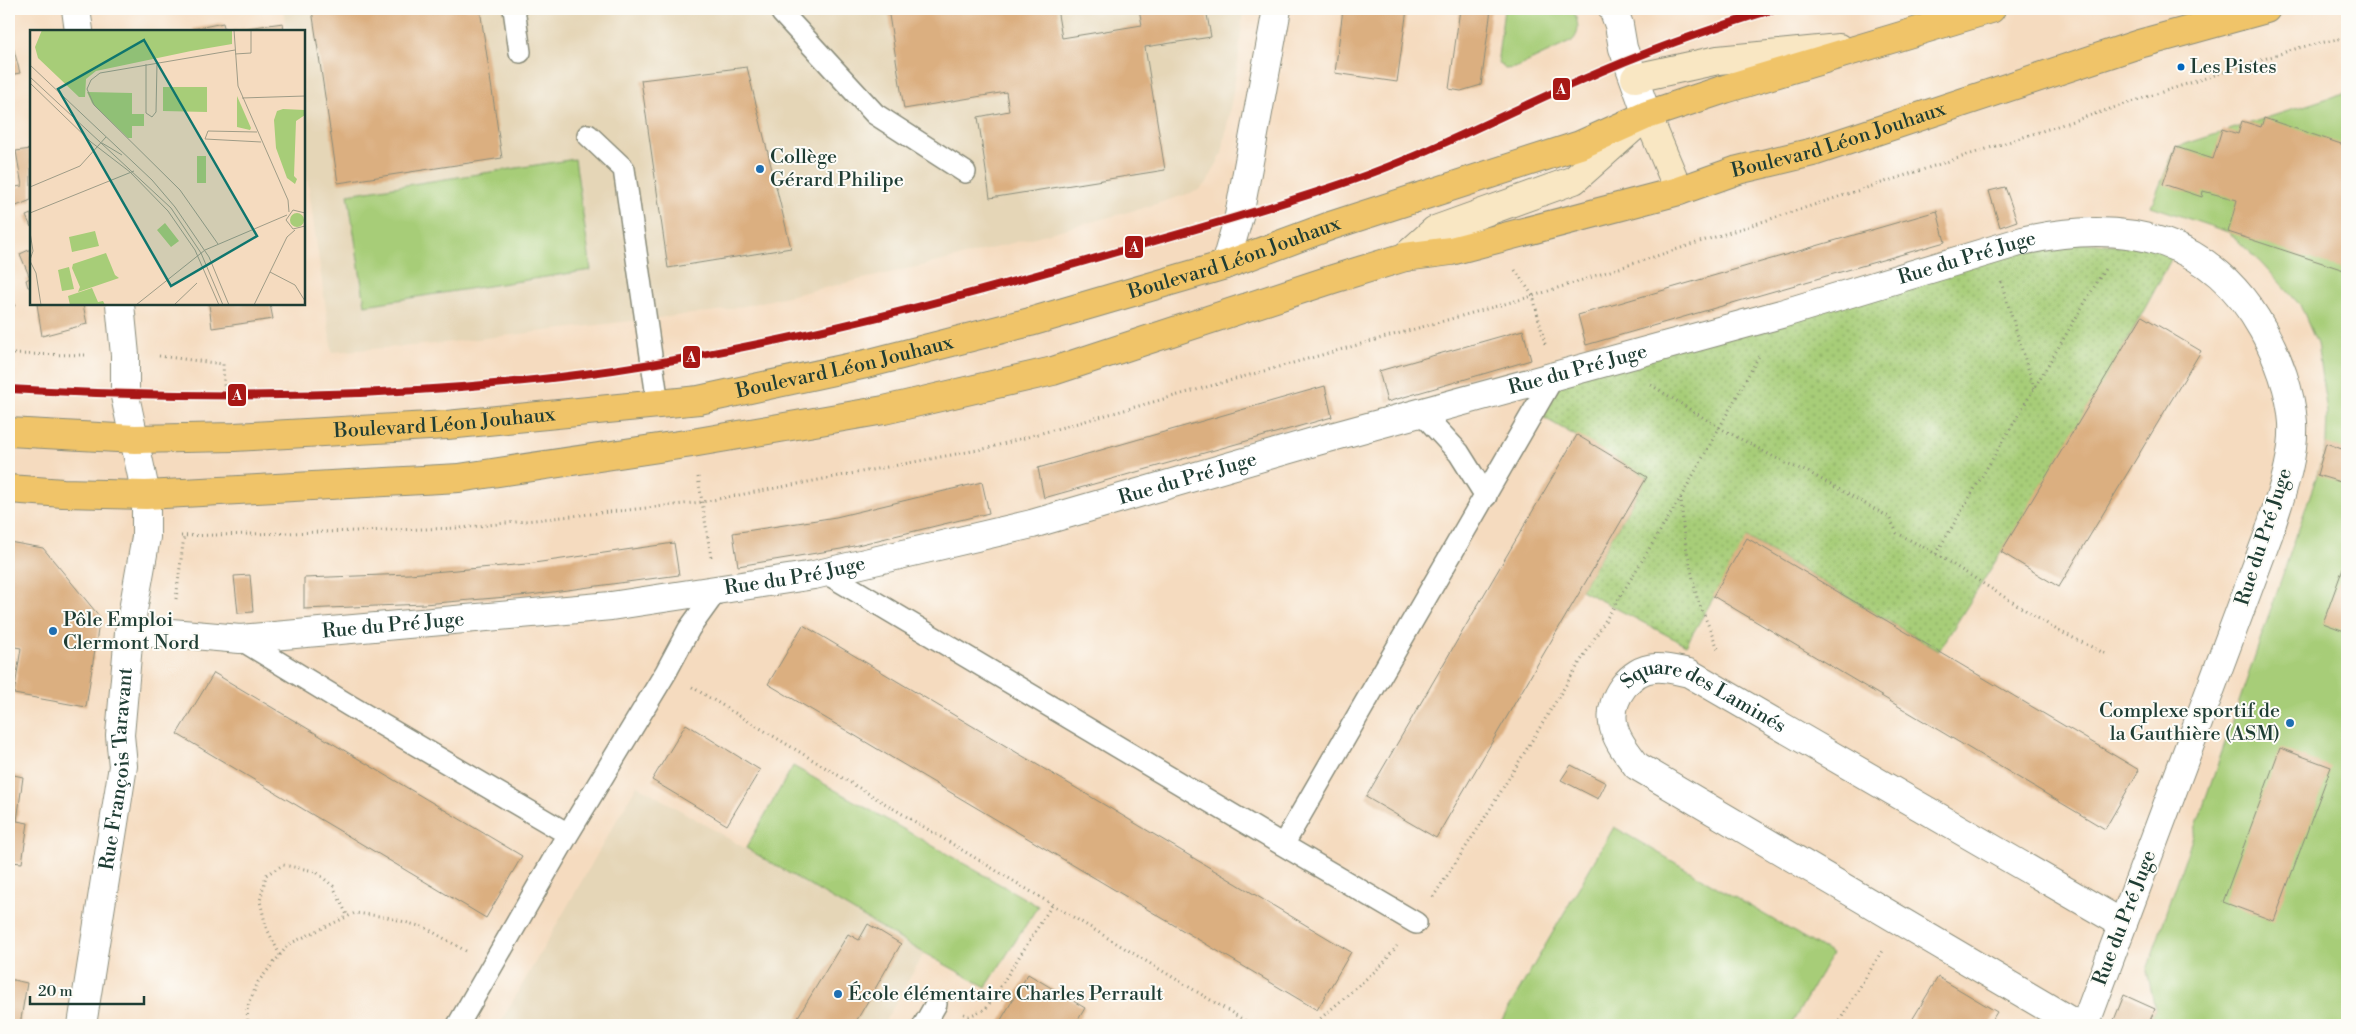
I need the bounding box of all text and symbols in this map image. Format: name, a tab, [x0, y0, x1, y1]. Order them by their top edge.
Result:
inset map	[30, 30, 305, 305]
place label: Les Pistes	[2190, 55, 2277, 79]
marker: Les Pistes	[2176, 62, 2186, 72]
line badge: A	[1552, 77, 1571, 101]
text: A	[1555, 81, 1567, 99]
street label: Boulevard Léon Jouhaux	[1728, 96, 1949, 184]
place label: Collège Gérard Philipe	[770, 145, 904, 193]
marker: Collège Gérard Philipe	[754, 163, 766, 175]
street label: Boulevard Léon Jouhaux	[1124, 211, 1344, 305]
street label: Rue du Pré Juge	[1895, 226, 2038, 291]
line badge: A	[1124, 235, 1144, 259]
text: A	[1128, 239, 1140, 257]
street label: Boulevard Léon Jouhaux	[733, 329, 957, 404]
street label: Rue du Pré Juge	[1505, 339, 1650, 401]
line badge: A	[682, 345, 701, 369]
text: A	[685, 349, 697, 367]
line badge: A	[227, 383, 247, 407]
text: A	[231, 387, 243, 405]
street label: Boulevard Léon Jouhaux	[332, 402, 557, 444]
street label: Rue du Pré Juge	[1115, 447, 1260, 511]
street label: Rue du Pré Juge	[2230, 465, 2298, 609]
street label: Rue du Pré Juge	[723, 551, 868, 601]
street label: Rue du Pré Juge	[321, 607, 465, 644]
place label: Pôle Emploi Clermont Nord	[63, 608, 200, 656]
marker: Pôle Emploi Clermont Nord	[47, 625, 59, 637]
street label: Square des Laminés	[1615, 655, 1790, 739]
street label: Rue François Taravant	[94, 666, 138, 872]
place label: Complexe sportif de la Gauthière (ASM)	[2099, 699, 2280, 747]
marker: Complexe sportif de la Gauthière (ASM)	[2284, 717, 2296, 729]
street label: Rue du Pré Juge	[2088, 847, 2162, 989]
scale bar	[30, 974, 144, 1006]
place label: École élémentaire Charles Perrault	[848, 981, 1163, 1007]
text: 20 m	[38, 982, 73, 1001]
marker: École élémentaire Charles Perrault	[832, 988, 844, 1000]

